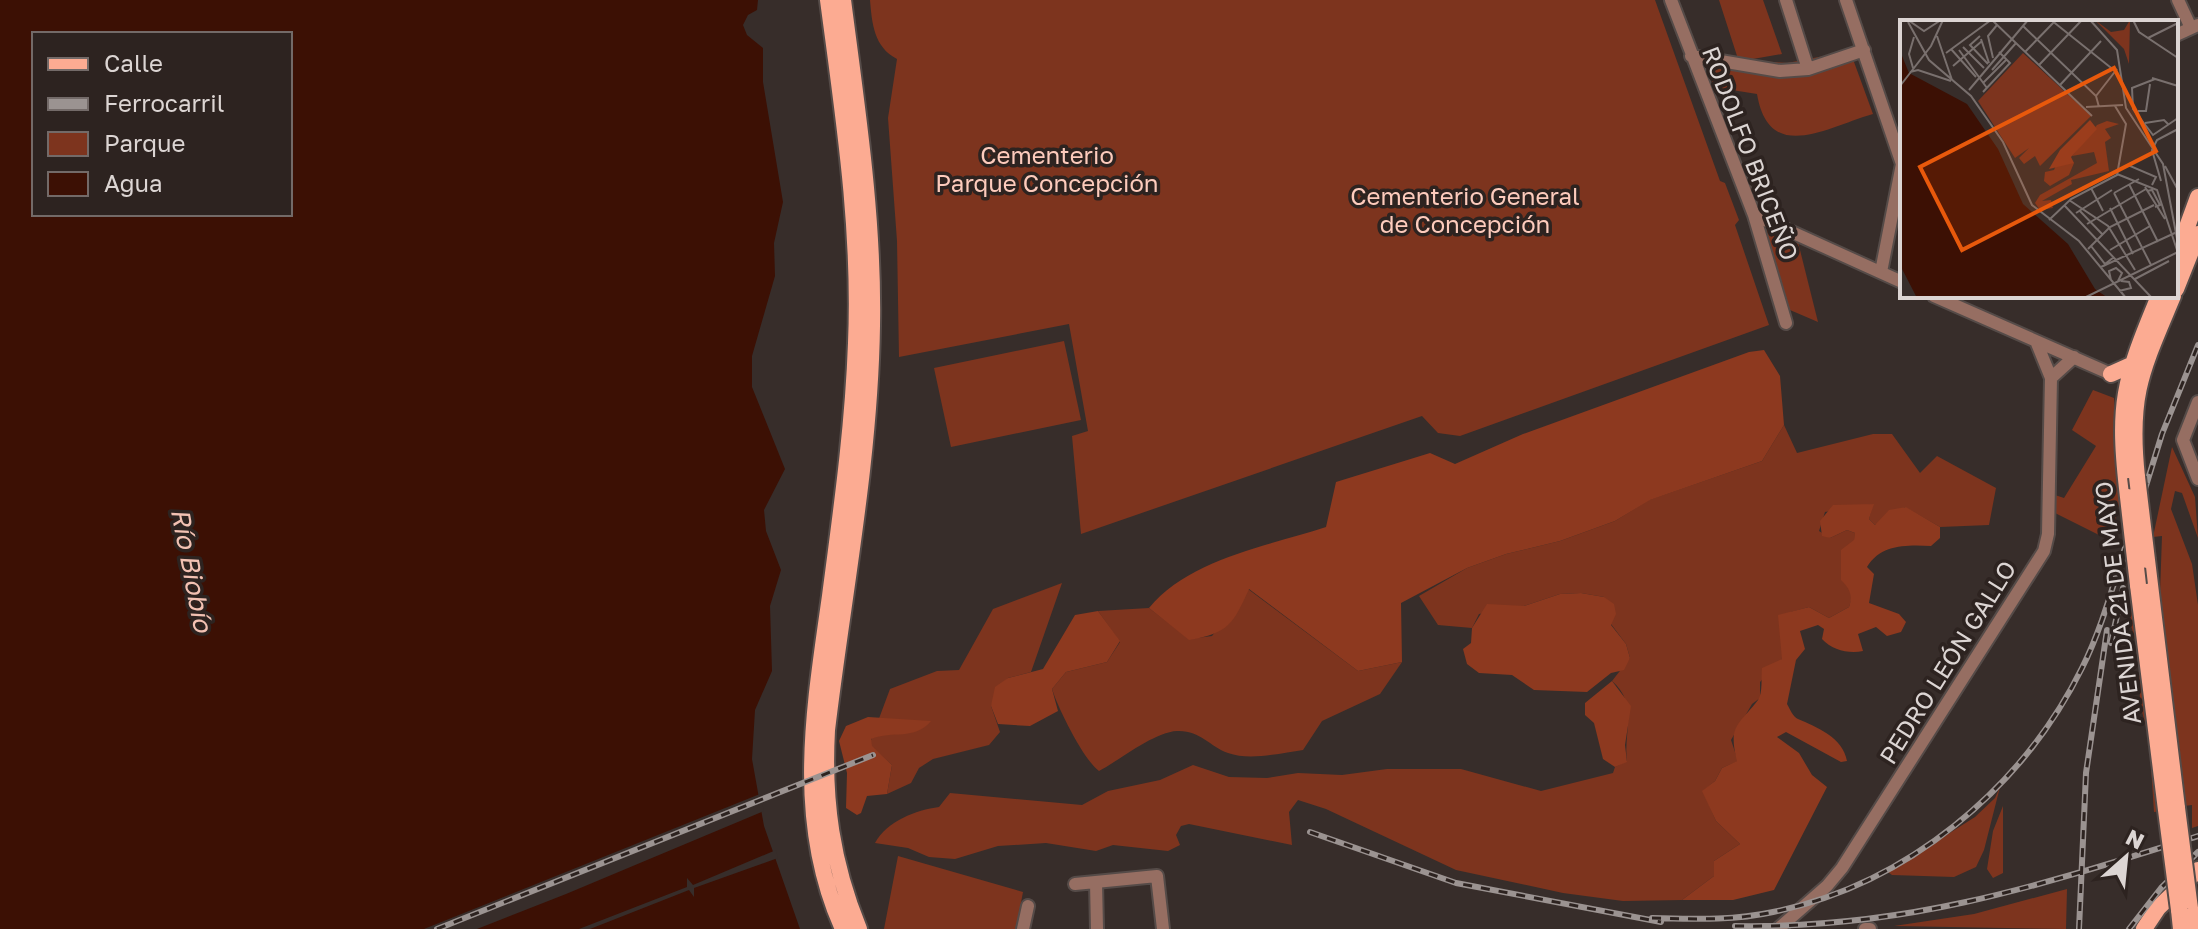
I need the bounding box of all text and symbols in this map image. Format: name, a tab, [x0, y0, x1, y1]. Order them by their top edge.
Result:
inset map	[1900, 20, 2178, 298]
legend	[32, 32, 292, 216]
street label: RODOLFO BRICEÑO	[1697, 42, 1805, 264]
text: Calle	[104, 48, 163, 77]
text: Ferrocarril	[104, 88, 224, 117]
text: Parque	[104, 128, 185, 157]
park label: Cementerio Parque Concepción	[935, 140, 1159, 197]
text: Agua	[104, 168, 163, 197]
park label: Cementerio General de Concepción	[1350, 181, 1580, 238]
street label: AVENIDA 21 DE MAYO	[2088, 480, 2146, 726]
water label: Río Biobío	[165, 506, 219, 636]
street label: PEDRO LEÓN GALLO	[1873, 555, 2021, 769]
north arrow	[2086, 817, 2166, 897]
text: N	[2122, 823, 2149, 855]

